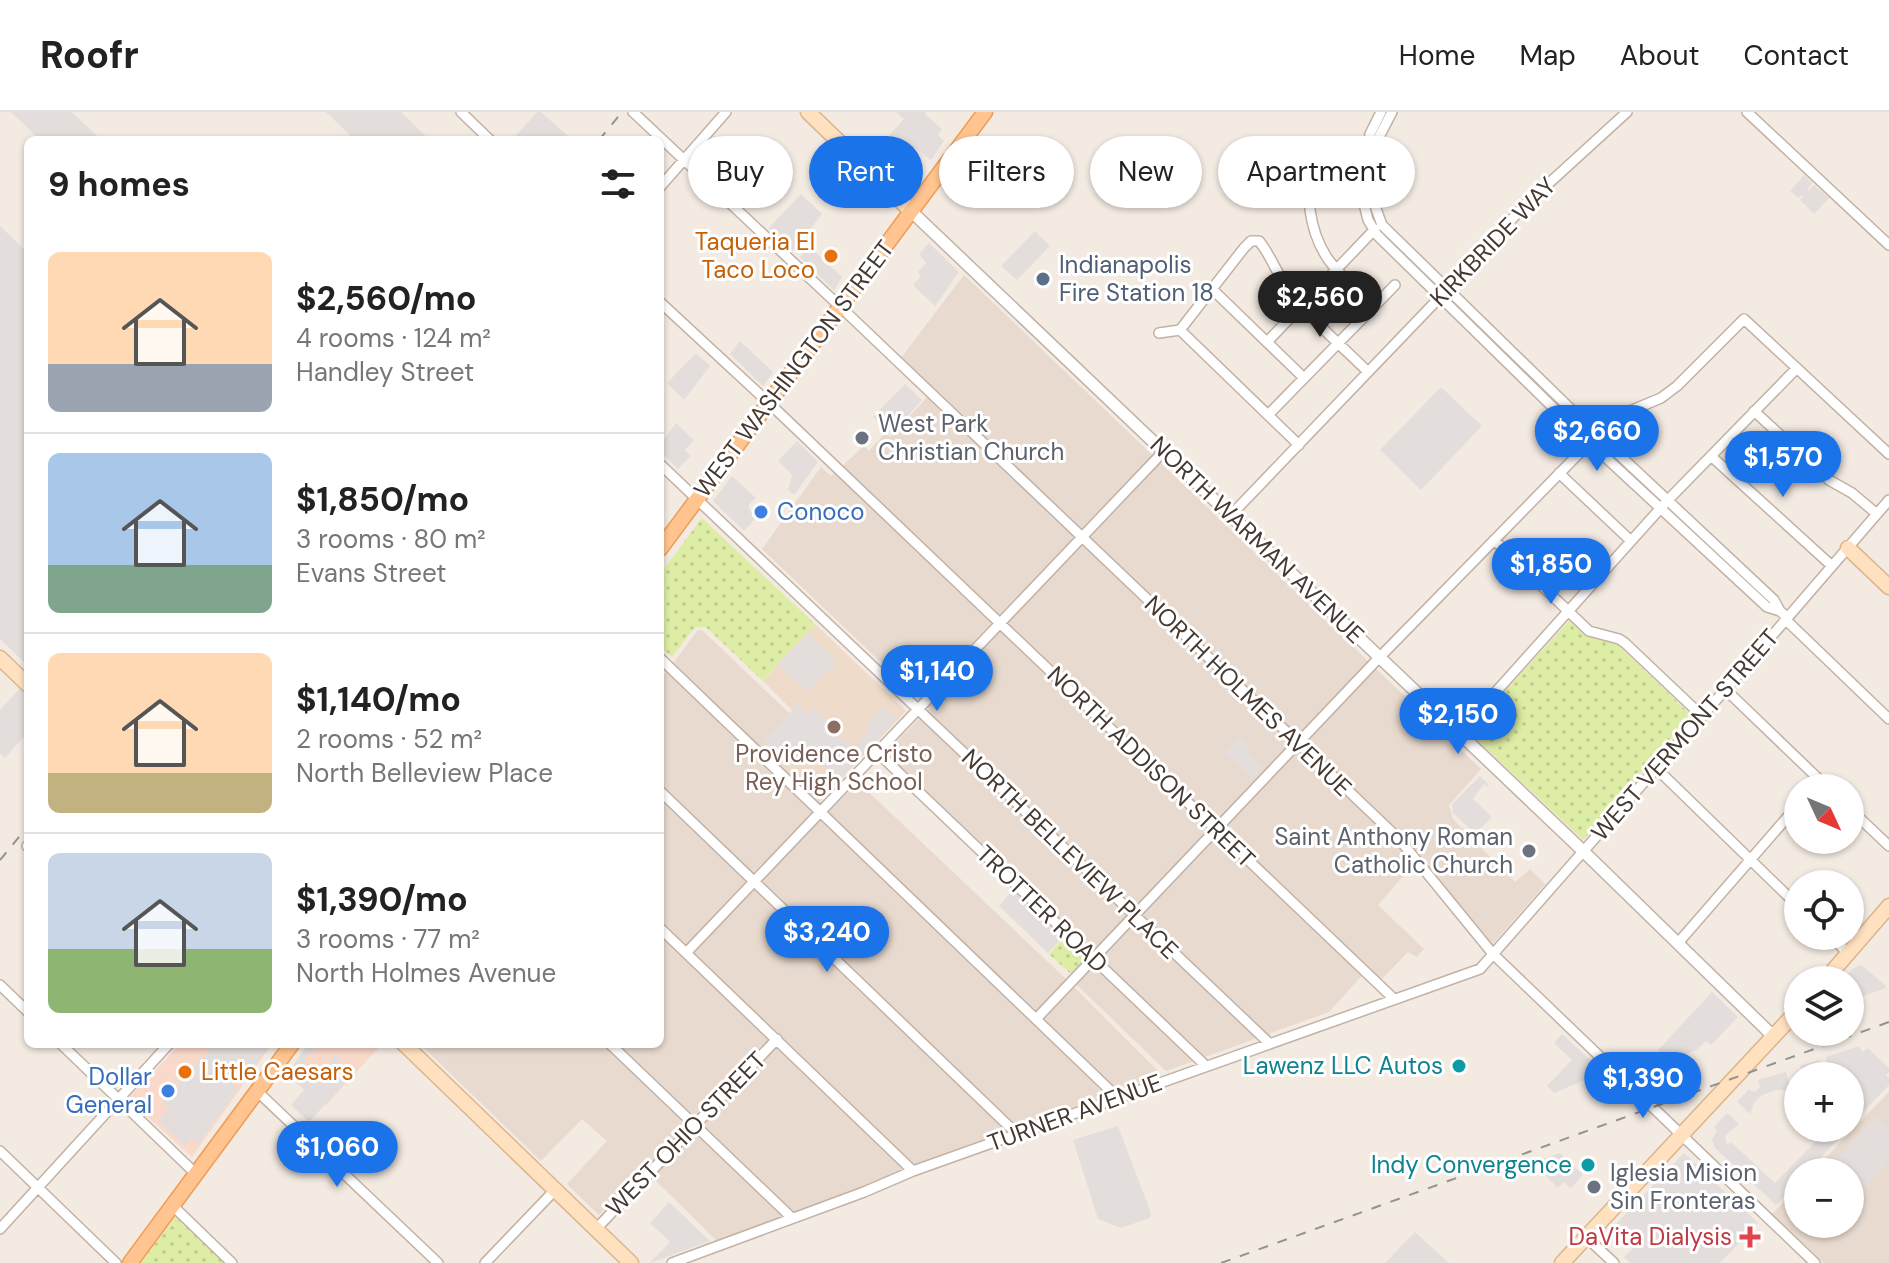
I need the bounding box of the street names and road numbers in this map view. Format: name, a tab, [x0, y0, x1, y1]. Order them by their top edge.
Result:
street label: KIRKBRIDE WAY	[1423, 170, 1562, 313]
street label: WEST WASHINGTON STREET	[687, 234, 901, 504]
street label: NORTH WARMAN AVENUE	[1144, 429, 1371, 650]
street label: NORTH HOLMES AVENUE	[1138, 589, 1358, 803]
street label: WEST VERMONT STREET	[1584, 622, 1785, 847]
street label: NORTH ADDISON STREET	[1041, 659, 1262, 874]
street label: NORTH BELLEVIEW PLACE	[955, 742, 1185, 965]
street label: TROTTER ROAD	[970, 838, 1114, 979]
street label: WEST OHIO STREET	[599, 1045, 772, 1223]
street label: TURNER AVENUE	[983, 1067, 1166, 1158]

